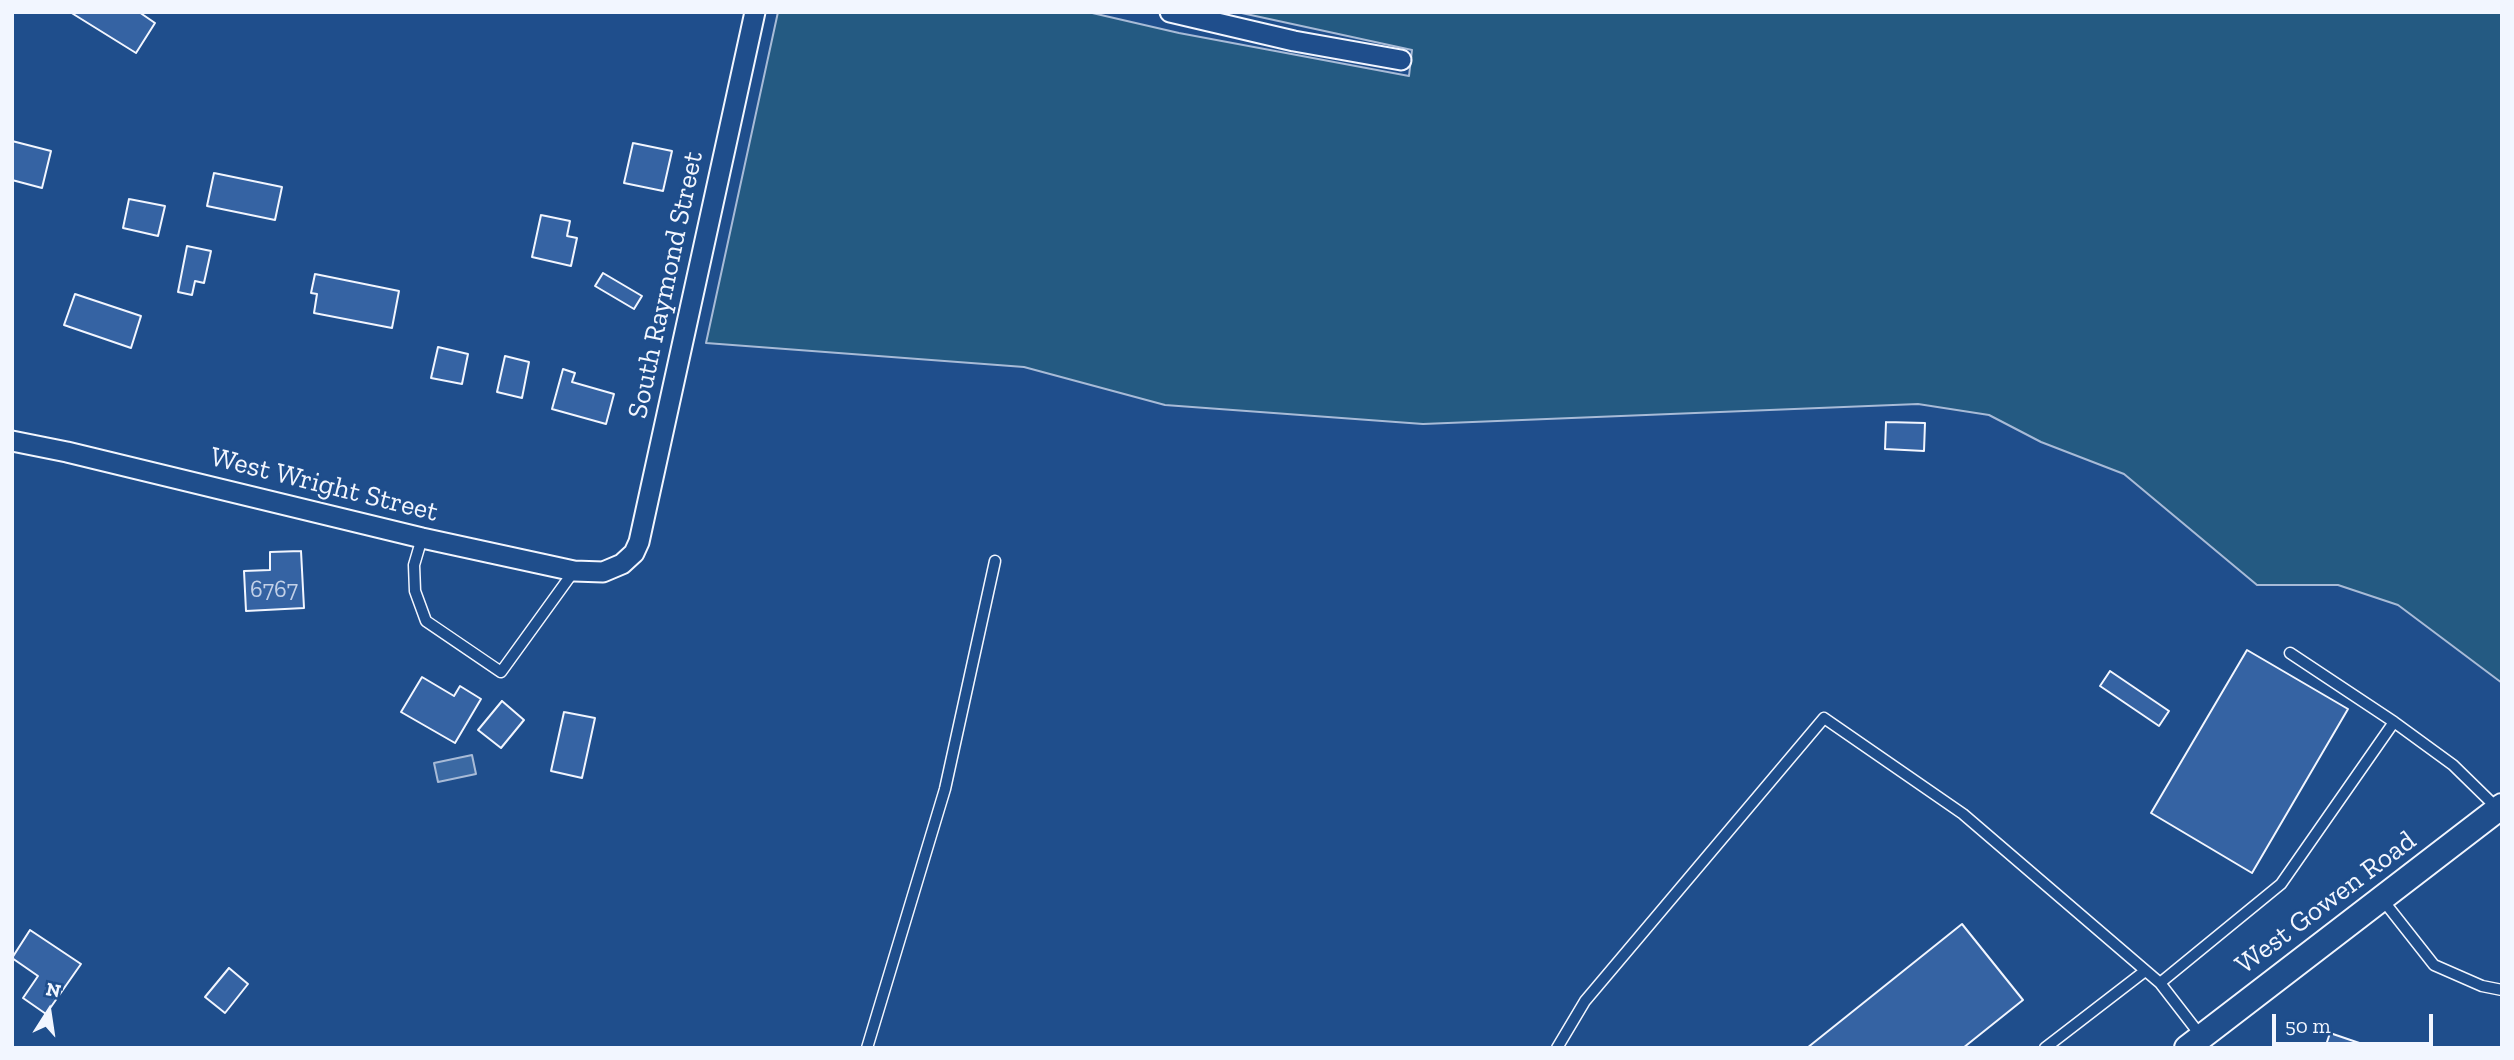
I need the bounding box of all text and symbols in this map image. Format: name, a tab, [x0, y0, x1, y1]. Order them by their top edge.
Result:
street label: South Raymond Street	[621, 148, 711, 422]
street label: West Wright Street	[207, 440, 441, 530]
house number: 6767	[250, 576, 298, 604]
street label: West Gowen Road	[2229, 824, 2423, 982]
north arrow	[14, 976, 84, 1046]
text: N	[44, 977, 63, 1003]
scale bar	[2276, 1000, 2437, 1044]
text: 50 m	[2285, 1013, 2331, 1038]

